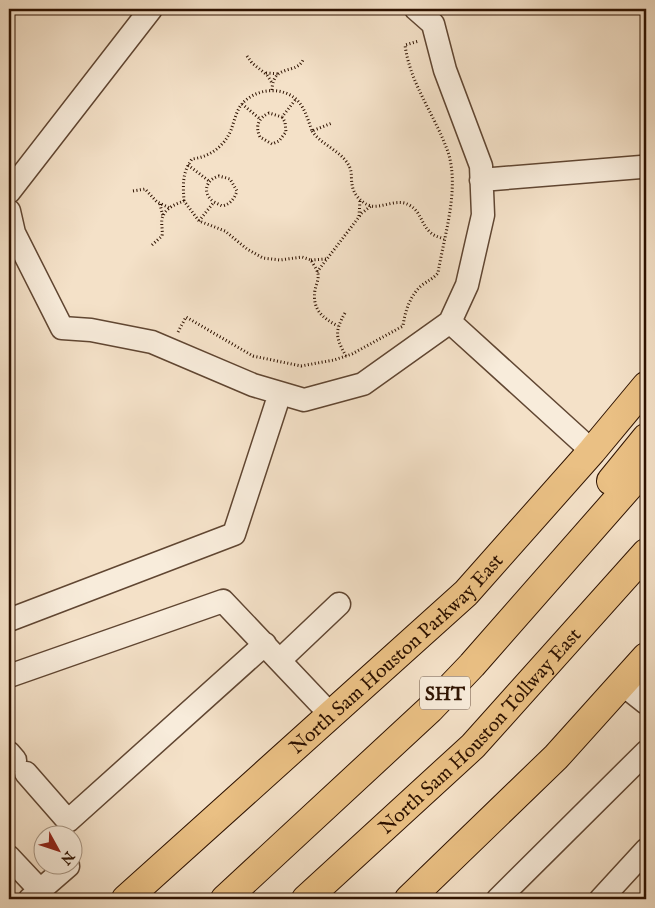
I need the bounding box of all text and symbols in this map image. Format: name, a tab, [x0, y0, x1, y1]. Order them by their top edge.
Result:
street label: North Sam Houston Parkway East	[285, 549, 509, 760]
street label: North Sam Houston Tollway East	[374, 623, 587, 840]
road number: SHT	[420, 676, 470, 710]
north arrow	[32, 826, 82, 876]
text: N	[56, 847, 79, 868]

